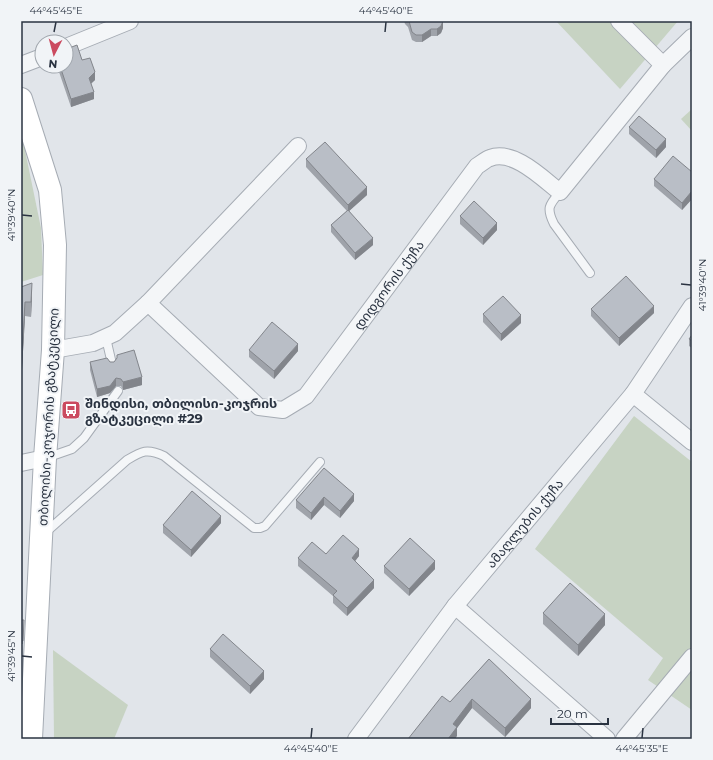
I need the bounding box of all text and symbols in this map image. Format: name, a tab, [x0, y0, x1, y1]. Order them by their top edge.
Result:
text: 44°45'45"E	[29, 4, 83, 17]
text: 44°45'40"E	[359, 4, 413, 17]
north arrow	[34, 34, 74, 74]
text: N	[48, 57, 58, 71]
text: 41°39'40"N	[5, 189, 18, 241]
street label: დიდგორის ქუჩა	[350, 237, 427, 334]
text: 41°39'40"N	[696, 259, 709, 311]
street label: თბილისი-კოჯორის გზატკეცილი	[34, 308, 63, 526]
place label: შინდისი, თბილისი-კოჯრის გზატკეცილი #29	[85, 395, 277, 427]
bus stop icon: შინდისი, თბილისი-კოჯრის გზატკეცილი #29	[60, 399, 82, 421]
street label: ამაღლების ქუჩა	[483, 475, 566, 571]
text: 41°39'45"N	[5, 630, 18, 682]
scale bar	[551, 700, 608, 726]
text: 20 m	[557, 706, 588, 721]
text: 44°45'40"E	[284, 742, 338, 755]
text: 44°45'35"E	[616, 742, 669, 755]

